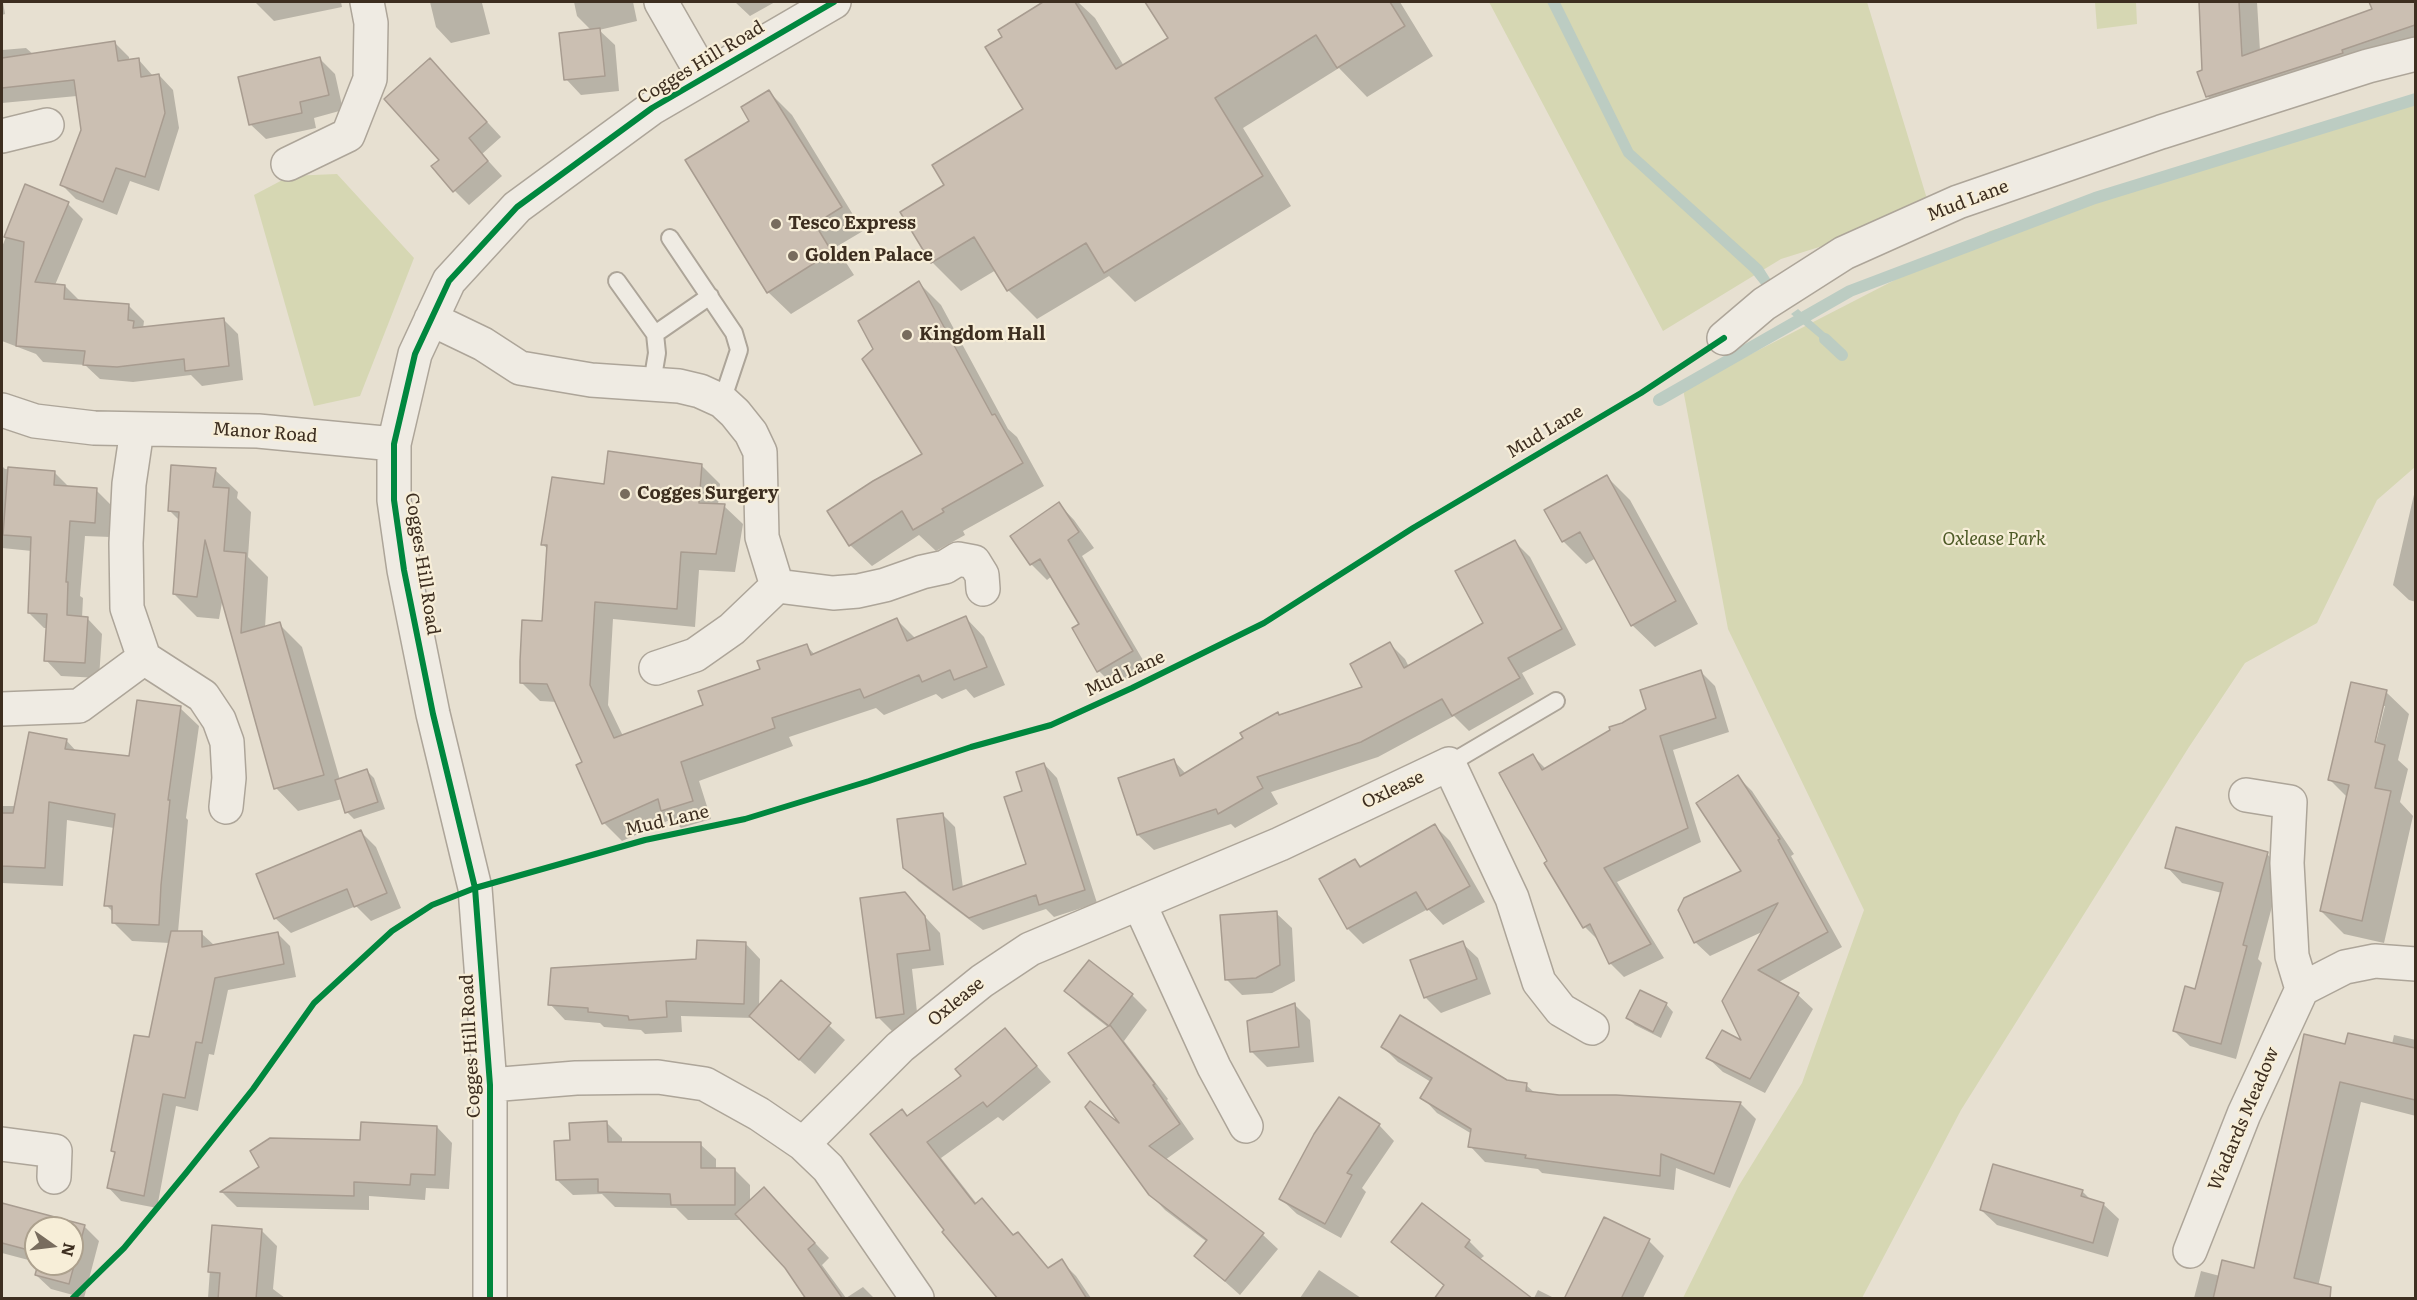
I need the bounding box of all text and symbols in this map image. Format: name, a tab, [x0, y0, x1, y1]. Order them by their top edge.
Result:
street label: Cogges Hill Road	[634, 17, 768, 109]
street label: Mud Lane	[1924, 176, 2012, 226]
place label: Tesco Express	[788, 213, 916, 235]
marker: Tesco Express	[769, 217, 783, 231]
place label: Golden Palace	[805, 245, 933, 267]
marker: Golden Palace	[786, 249, 800, 263]
place label: Kingdom Hall	[919, 324, 1046, 346]
marker: Kingdom Hall	[900, 328, 914, 342]
street label: Mud Lane	[1503, 401, 1587, 463]
street label: Manor Road	[212, 419, 318, 447]
place label: Cogges Surgery	[637, 483, 779, 505]
marker: Cogges Surgery	[618, 487, 632, 501]
street label: Cogges Hill Road	[400, 491, 444, 637]
park label: Oxlease Park	[1942, 529, 2046, 551]
street label: Mud Lane	[1082, 646, 1168, 702]
street label: Oxlease	[1358, 766, 1428, 814]
street label: Mud Lane	[623, 801, 711, 841]
street label: Cogges Hill Road	[456, 973, 486, 1119]
street label: Oxlease	[924, 973, 988, 1031]
street label: Wadards Meadow	[2204, 1044, 2284, 1194]
north arrow	[24, 1216, 84, 1276]
text: N	[56, 1240, 83, 1259]

